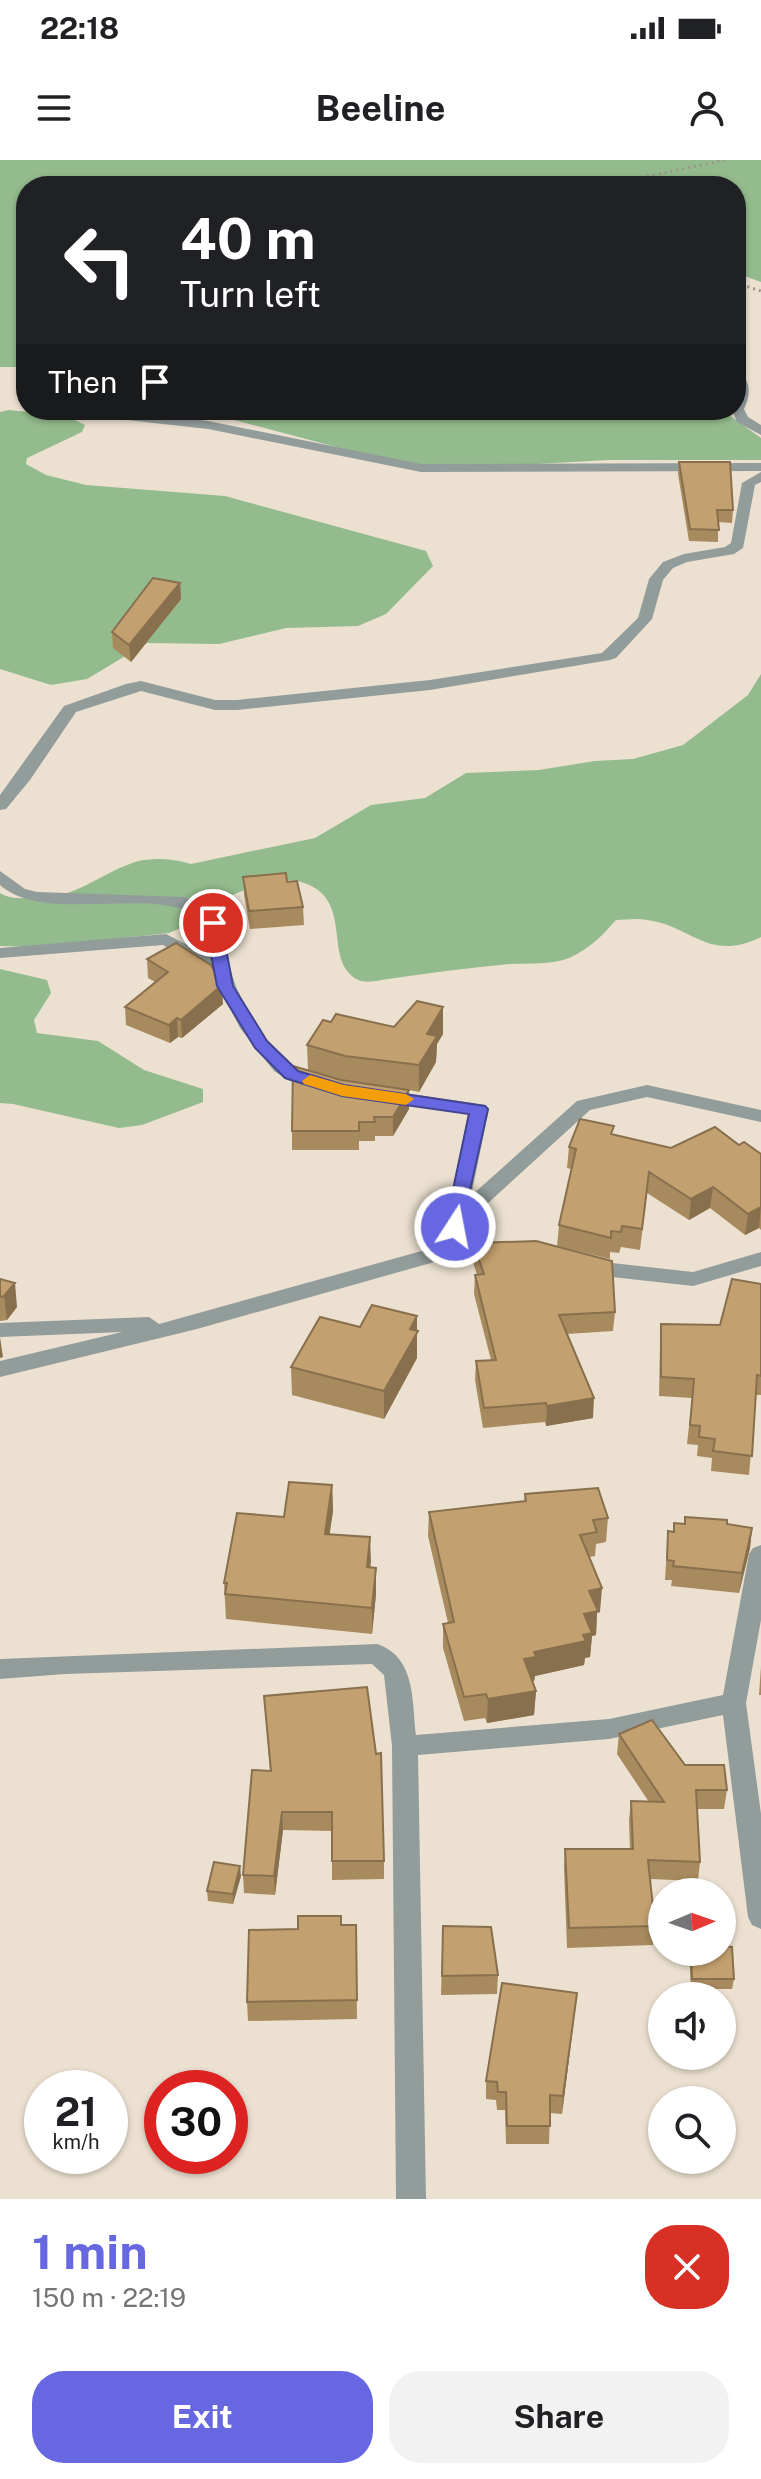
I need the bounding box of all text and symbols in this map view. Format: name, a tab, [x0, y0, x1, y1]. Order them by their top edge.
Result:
text: 22:18	[40, 10, 119, 46]
icon: menu	[32, 86, 76, 130]
icon: person	[685, 86, 729, 130]
text: Beeline	[316, 87, 445, 129]
text: 40 m	[180, 206, 316, 272]
icon: left	[48, 208, 152, 312]
text: Turn left	[180, 273, 321, 315]
icon: arrive	[133, 360, 177, 404]
text: Then	[48, 364, 117, 400]
pin	[179, 889, 247, 957]
icon: arrive	[191, 901, 235, 945]
position arrow	[413, 1185, 497, 1269]
north arrow	[648, 1878, 736, 1966]
map controls	[648, 1878, 736, 2174]
button: sound	[648, 1982, 736, 2070]
speed limit sign: 30	[144, 2070, 248, 2174]
button: search	[648, 2086, 736, 2174]
text: 21	[55, 2088, 97, 2135]
text: km/h	[52, 2130, 100, 2154]
text: 1 min	[32, 2223, 148, 2280]
button: close	[645, 2225, 729, 2309]
text: 150 m · 22:19	[32, 2282, 186, 2313]
button: Exit	[32, 2371, 373, 2463]
button: Share	[389, 2371, 729, 2463]

